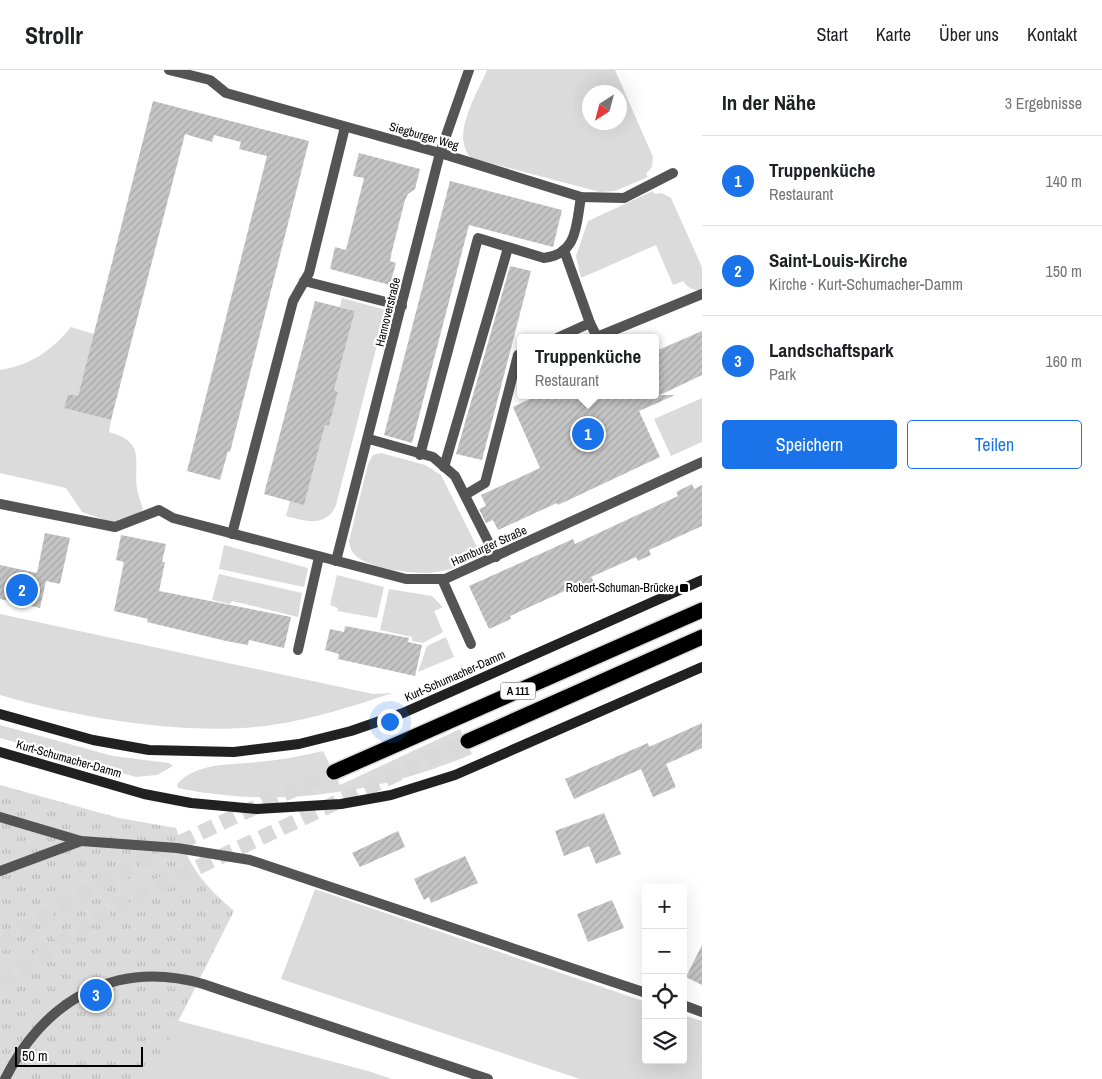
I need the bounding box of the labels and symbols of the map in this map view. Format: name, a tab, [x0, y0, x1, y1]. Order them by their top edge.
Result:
north arrow	[582, 85, 627, 130]
street label: Siegburger Weg	[387, 118, 461, 154]
street label: Hannoverstraße	[372, 276, 404, 348]
pin: 1	[572, 415, 604, 453]
street label: Hamburger Straße	[449, 522, 529, 570]
pin: 2	[6, 571, 38, 609]
place label: Robert-Schuman-Brücke	[566, 580, 674, 596]
marker: Robert-Schuman-Brücke	[678, 582, 690, 594]
street label: Kurt-Schumacher-Damm	[402, 647, 508, 705]
road number: A 111	[500, 682, 536, 700]
your location	[377, 709, 403, 735]
street label: Kurt-Schumacher-Damm	[14, 736, 124, 782]
pin: 3	[80, 976, 112, 1014]
scale bar	[15, 1044, 142, 1067]

